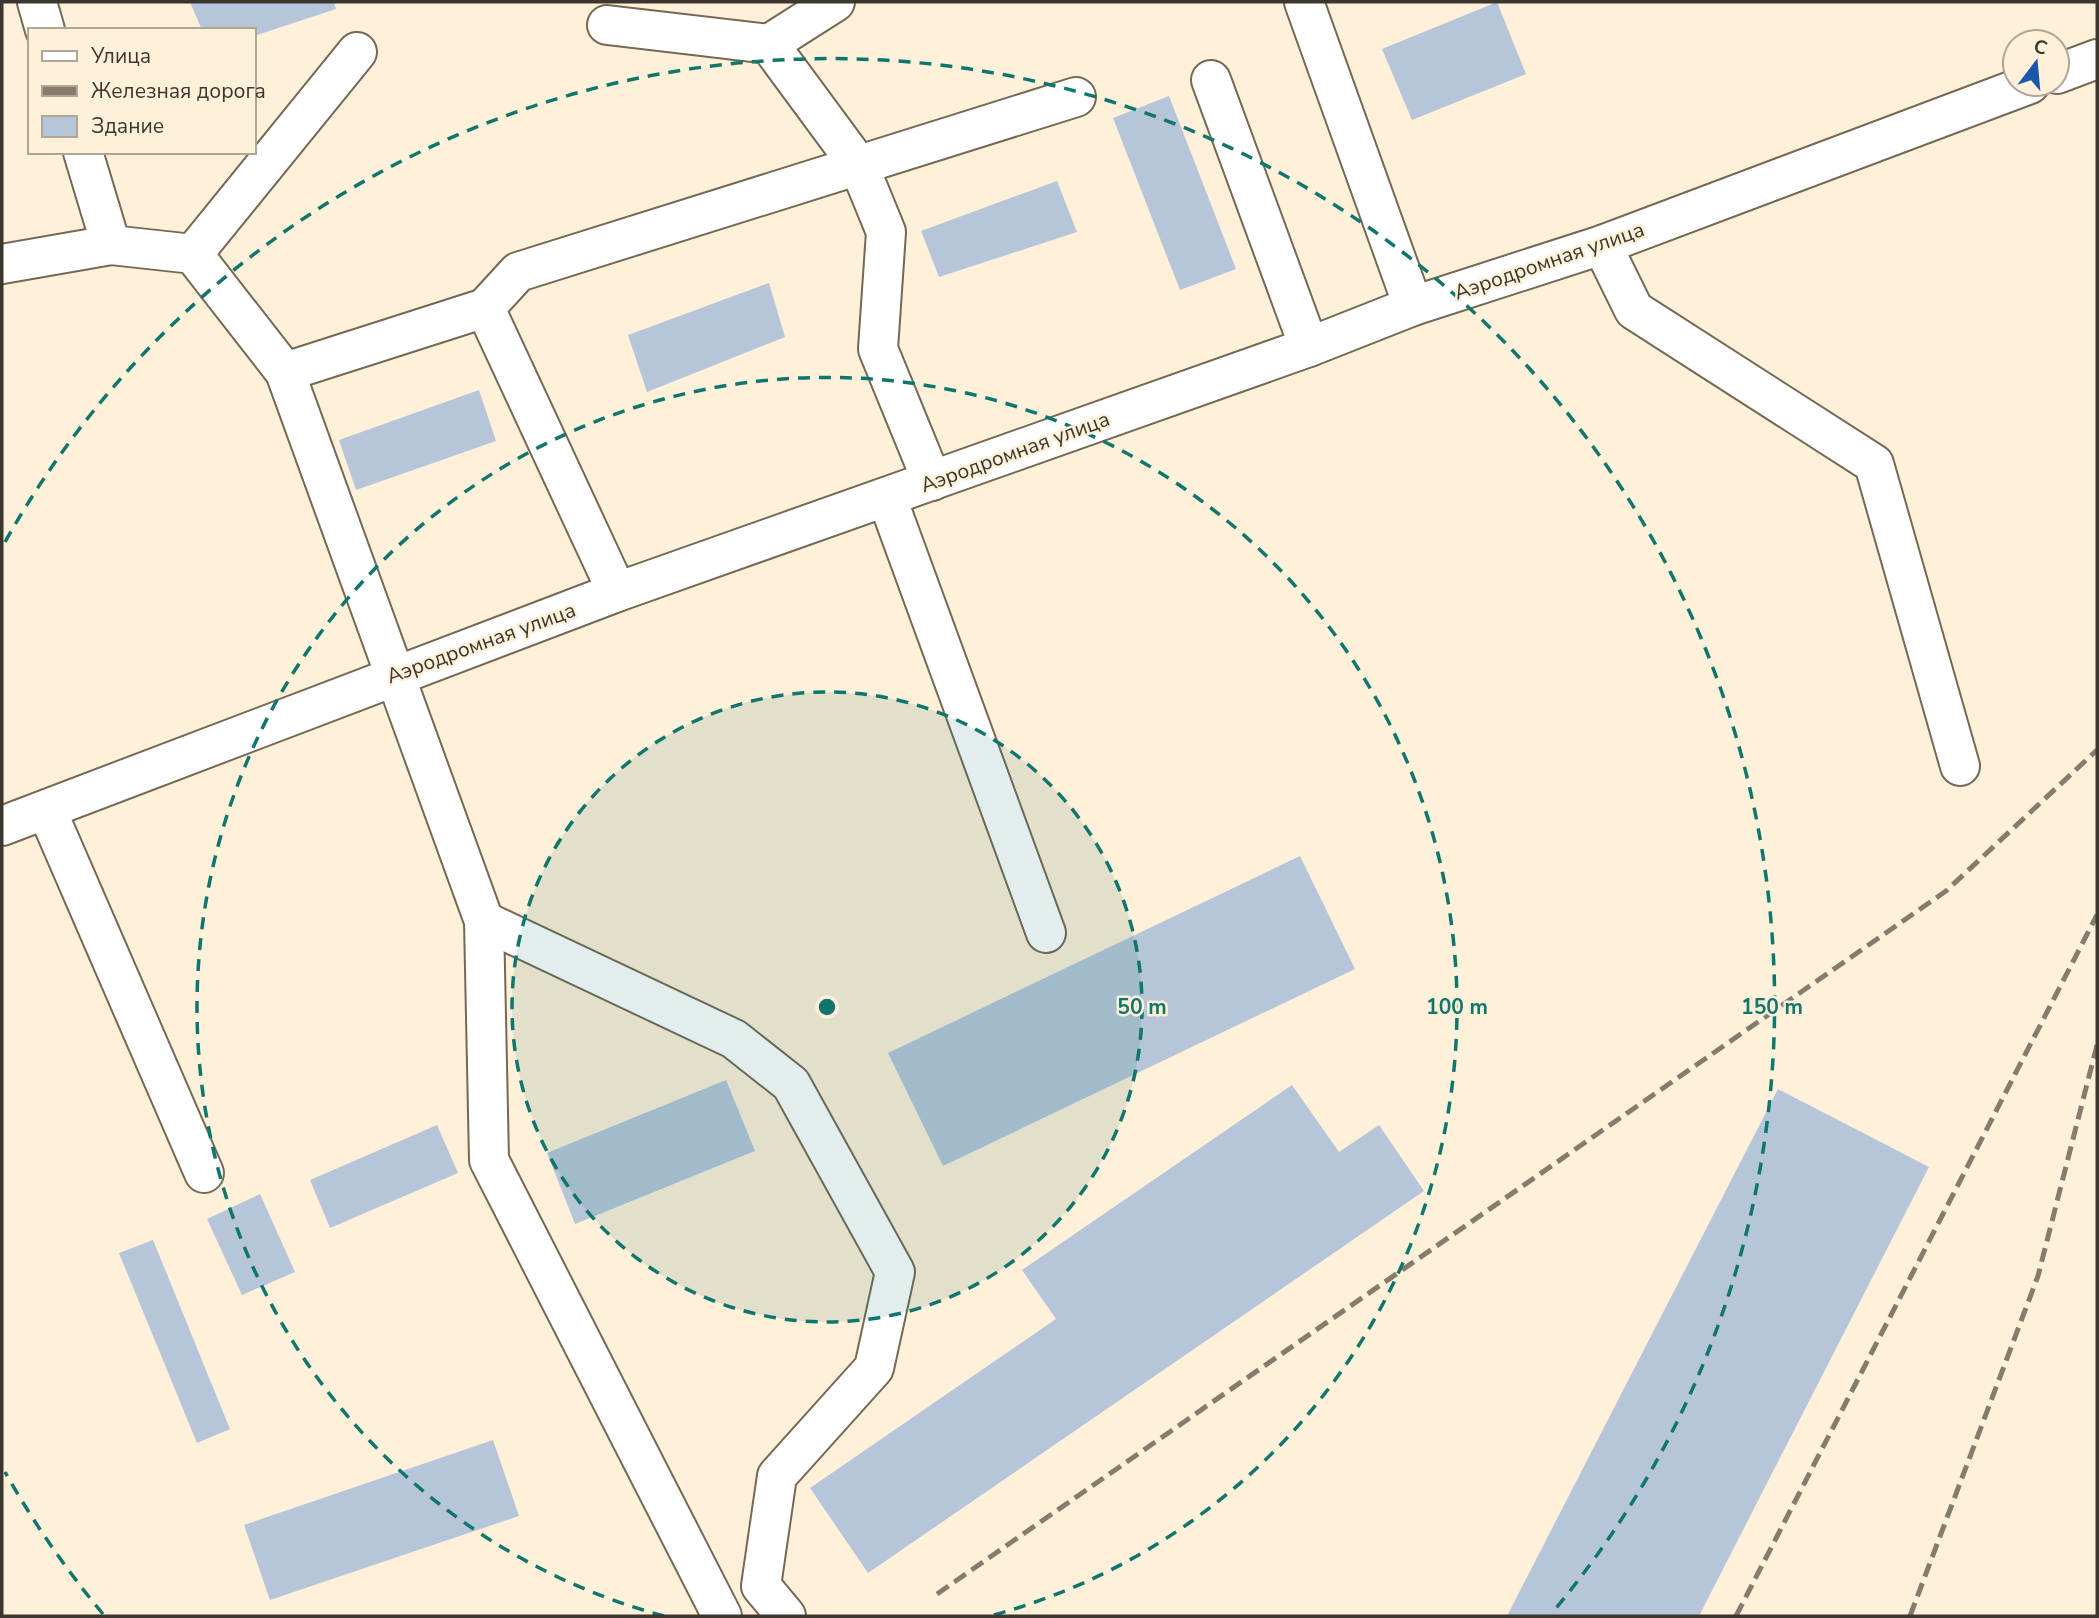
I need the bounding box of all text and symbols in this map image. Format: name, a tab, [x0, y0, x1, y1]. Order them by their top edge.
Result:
legend	[28, 28, 256, 154]
north arrow	[2001, 28, 2071, 98]
text: С	[2031, 33, 2050, 62]
text: Улица	[90, 42, 151, 70]
text: Железная дорога	[91, 77, 266, 105]
text: Здание	[91, 112, 164, 140]
street label: Аэродромная улица	[1450, 215, 1648, 307]
street label: Аэродромная улица	[916, 405, 1114, 499]
street label: Аэродромная улица	[382, 596, 580, 690]
text: 50 m	[1117, 993, 1167, 1021]
text: 100 m	[1426, 993, 1488, 1021]
text: 150 m	[1741, 993, 1803, 1021]
centre of rings	[815, 995, 839, 1019]

